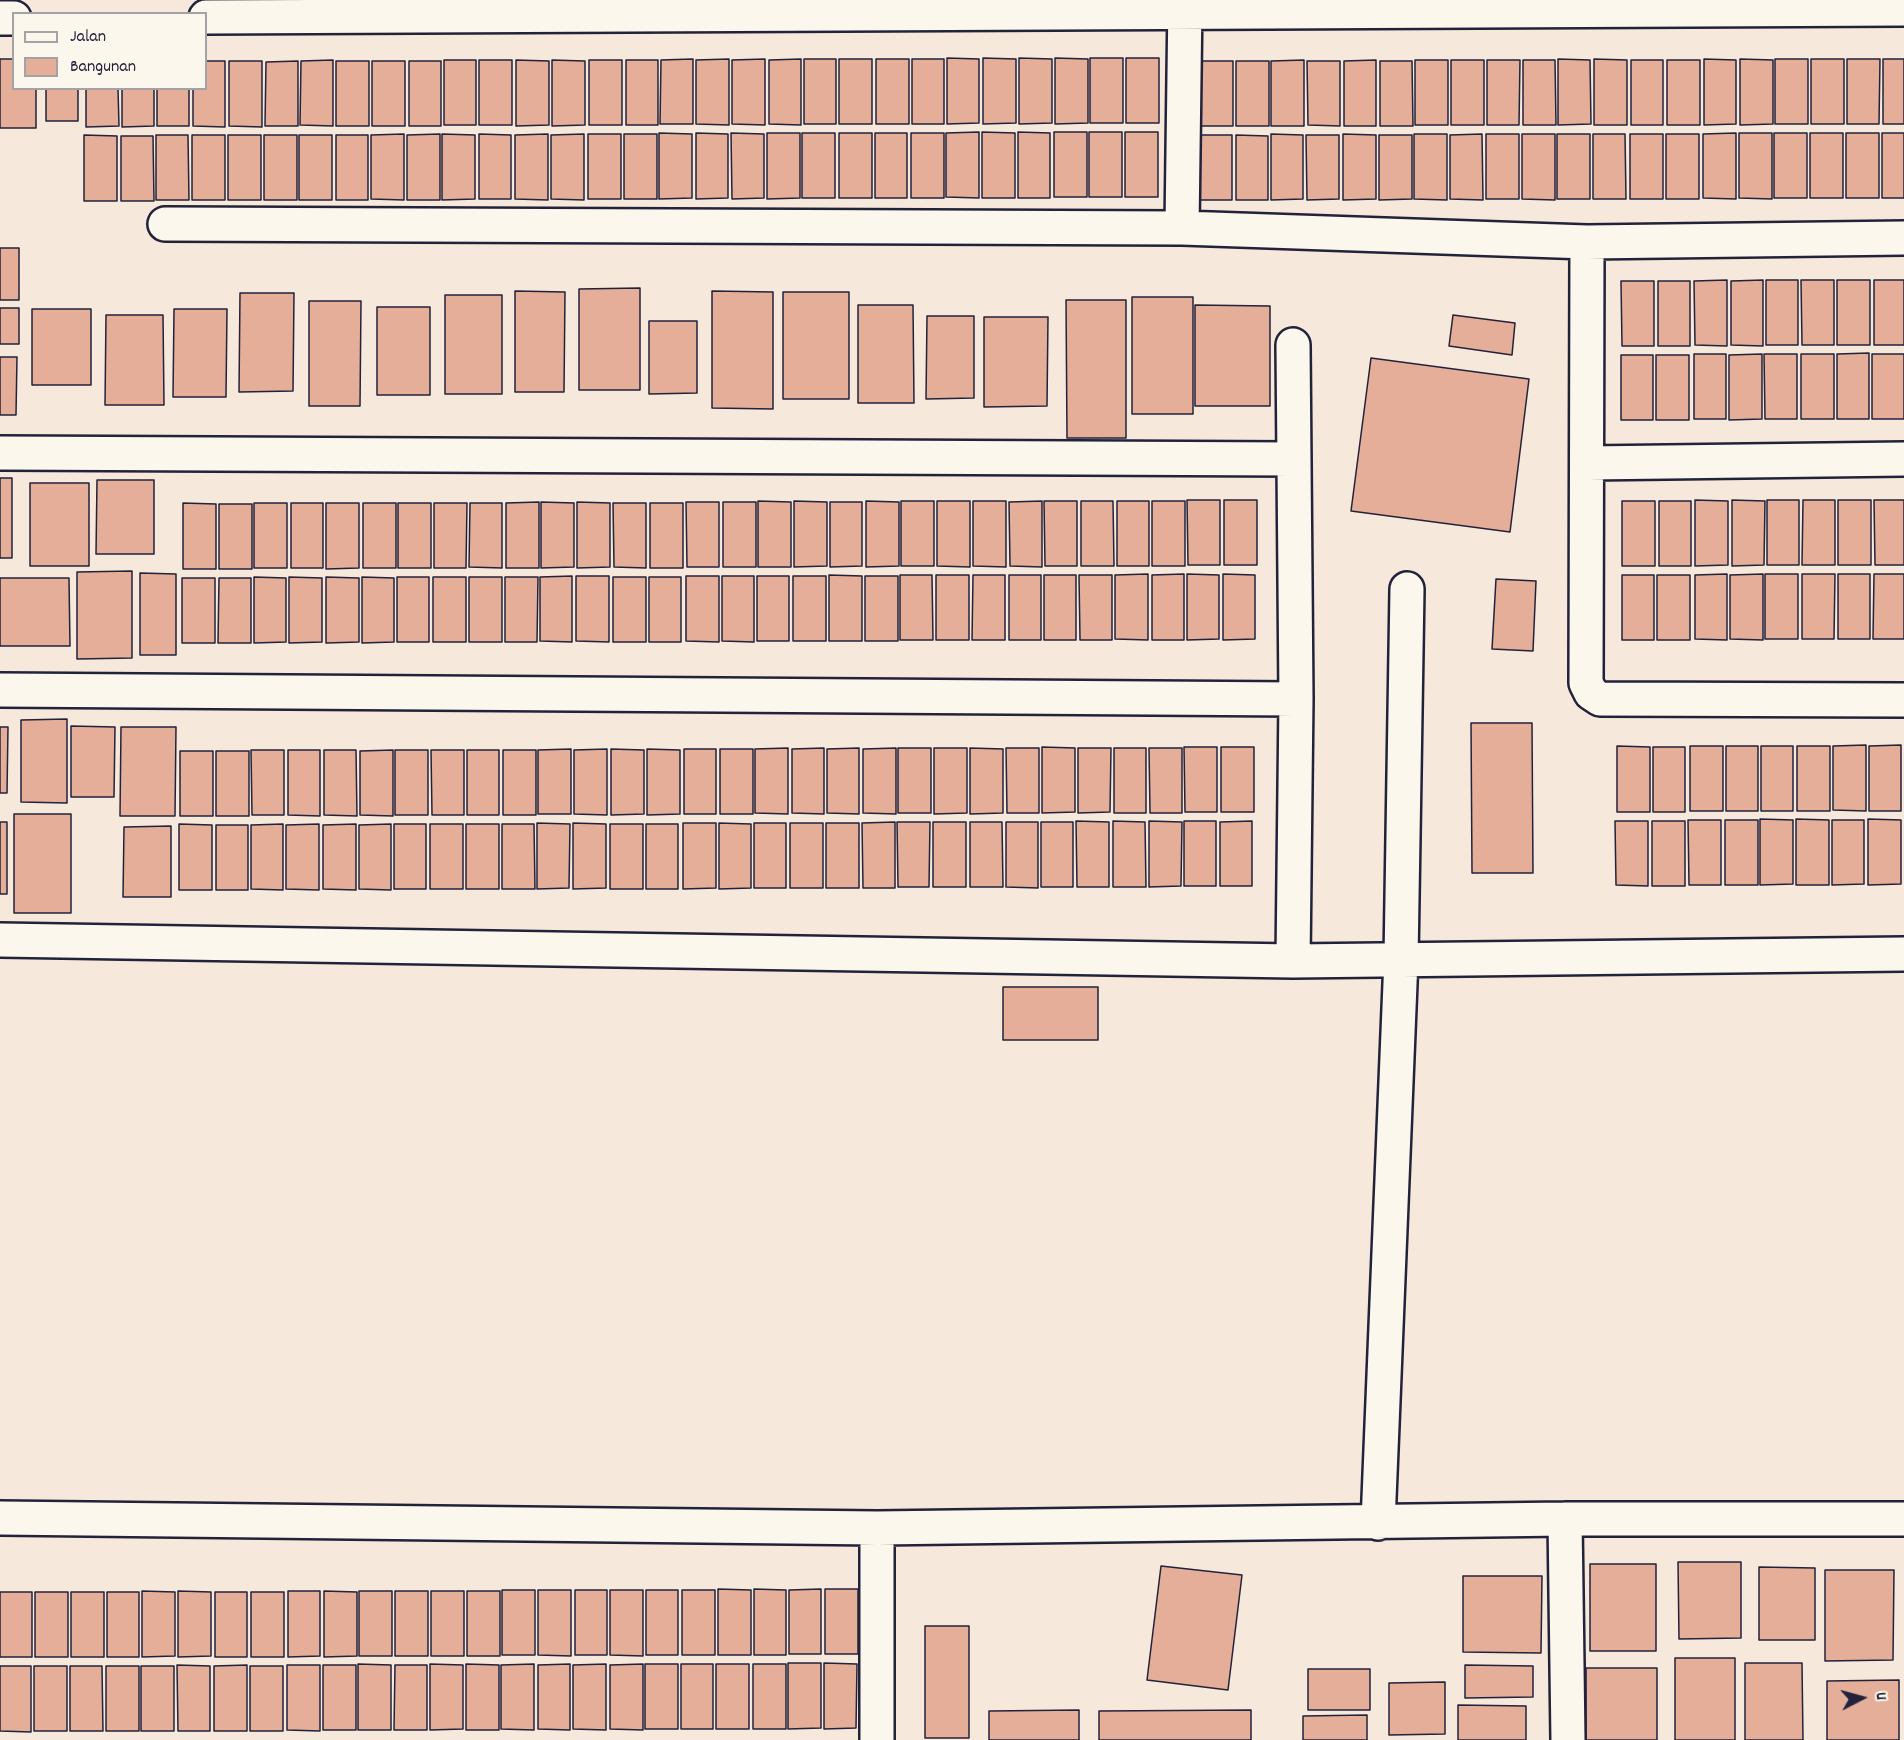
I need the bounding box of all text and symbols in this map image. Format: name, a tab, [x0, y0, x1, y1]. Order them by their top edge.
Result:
legend	[12, 12, 207, 90]
text: Jalan	[70, 25, 106, 50]
text: Bangunan	[70, 55, 136, 80]
north arrow	[1832, 1668, 1892, 1728]
text: U	[1869, 1691, 1892, 1701]

